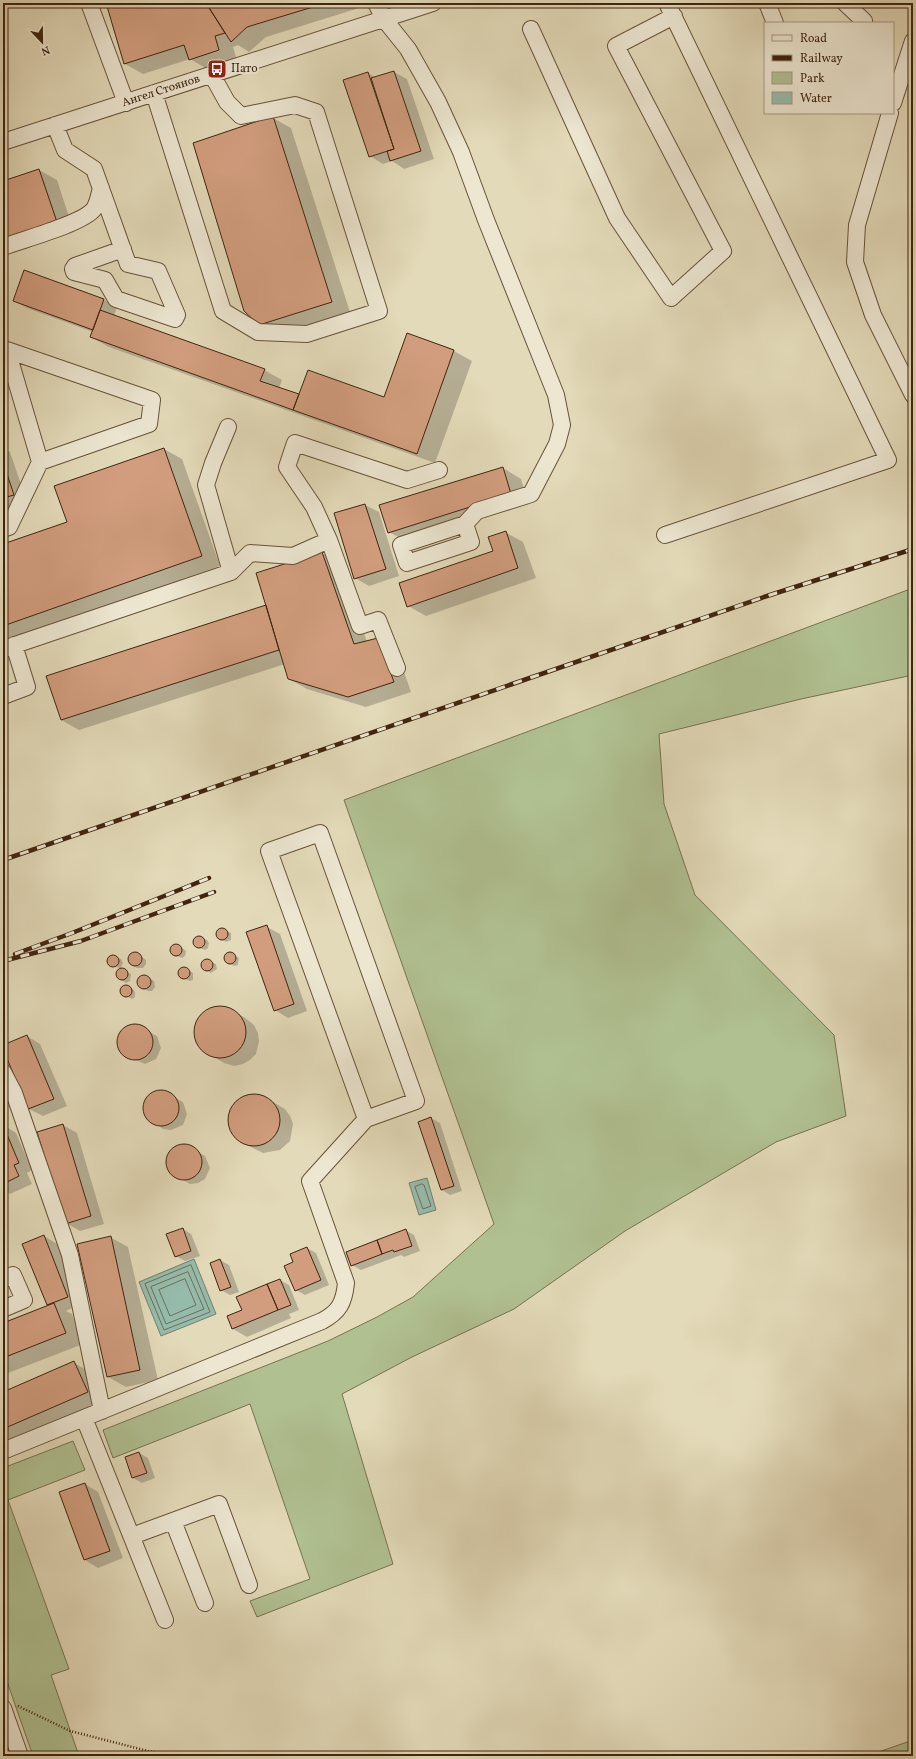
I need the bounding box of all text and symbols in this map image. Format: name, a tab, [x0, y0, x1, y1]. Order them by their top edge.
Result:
north arrow	[22, 22, 62, 62]
legend	[764, 22, 894, 114]
text: Road	[800, 31, 827, 47]
text: N	[39, 41, 52, 58]
text: Railway	[800, 51, 843, 67]
bus stop icon: Пато	[206, 58, 228, 80]
place label: Пато	[231, 61, 258, 77]
street label: Ангел Стоянов	[120, 71, 202, 111]
text: Park	[800, 71, 825, 87]
text: Water	[800, 91, 832, 107]

